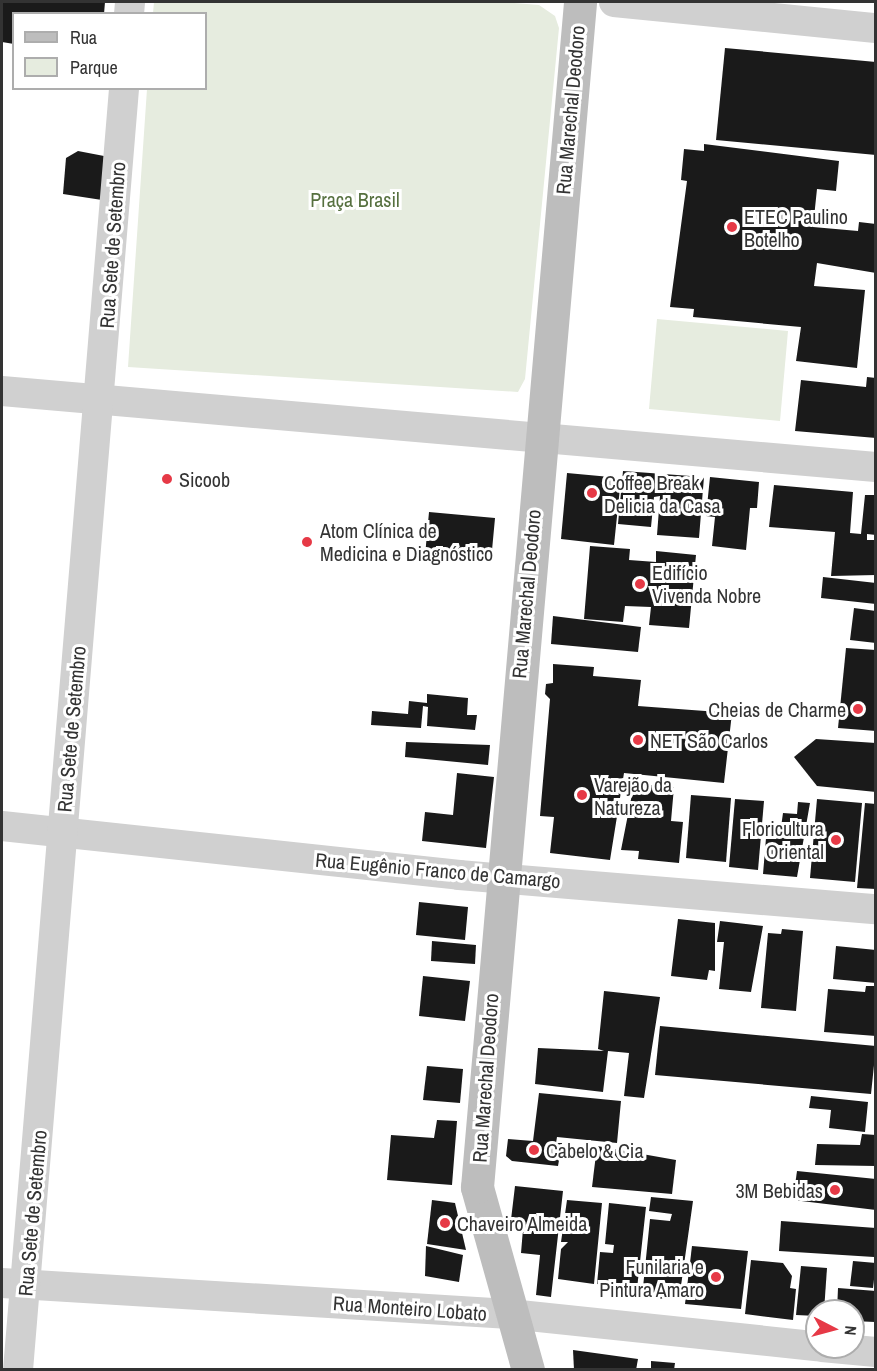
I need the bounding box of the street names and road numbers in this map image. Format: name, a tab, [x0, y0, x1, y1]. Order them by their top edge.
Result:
street label: Rua Marechal Deodoro	[551, 25, 589, 195]
street label: Rua Sete de Setembro	[94, 161, 130, 329]
street label: Rua Marechal Deodoro	[507, 509, 545, 679]
street label: Rua Sete de Setembro	[52, 645, 90, 813]
street label: Rua Eugênio Franco de Camargo	[314, 847, 562, 893]
street label: Rua Marechal Deodoro	[467, 993, 503, 1163]
street label: Rua Sete de Setembro	[13, 1129, 51, 1297]
street label: Rua Monteiro Lobato	[332, 1291, 488, 1325]

